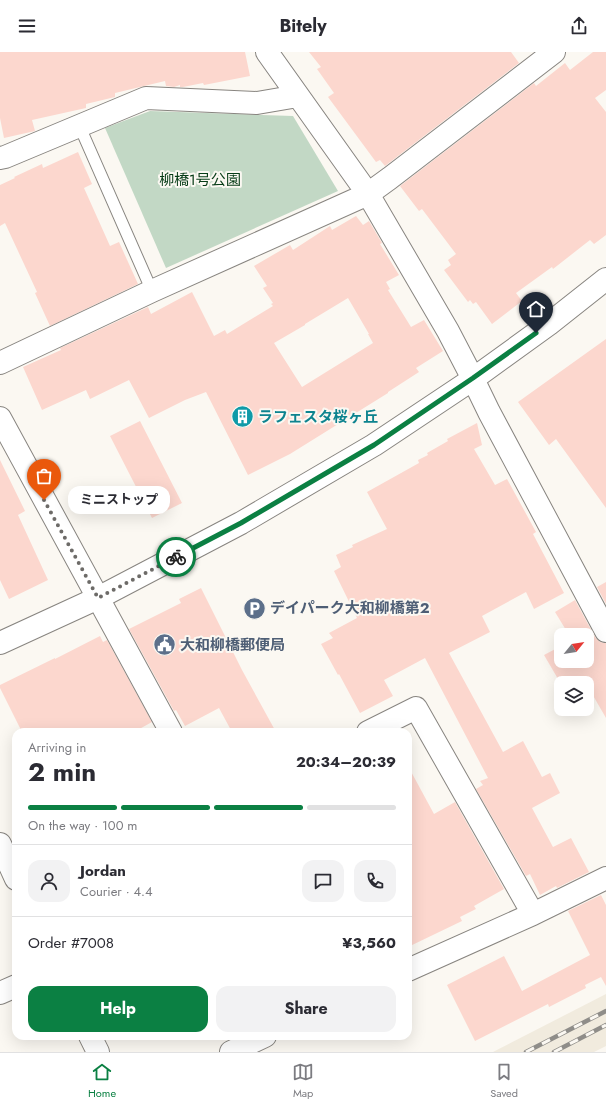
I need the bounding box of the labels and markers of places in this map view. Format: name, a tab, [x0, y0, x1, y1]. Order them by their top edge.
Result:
pin	[519, 292, 553, 333]
building icon: ラフェスタ桜ヶ丘	[230, 404, 256, 430]
place label: ラフェスタ桜ヶ丘	[258, 406, 378, 428]
pin	[27, 459, 61, 500]
callout: ミニストップ	[68, 486, 170, 514]
parking icon: デイパーク大和柳橋第2	[242, 595, 268, 621]
place label: デイパーク大和柳橋第2	[270, 597, 430, 619]
public building icon: 大和柳橋郵便局	[151, 632, 177, 658]
place label: 大和柳橋郵便局	[180, 634, 285, 656]

